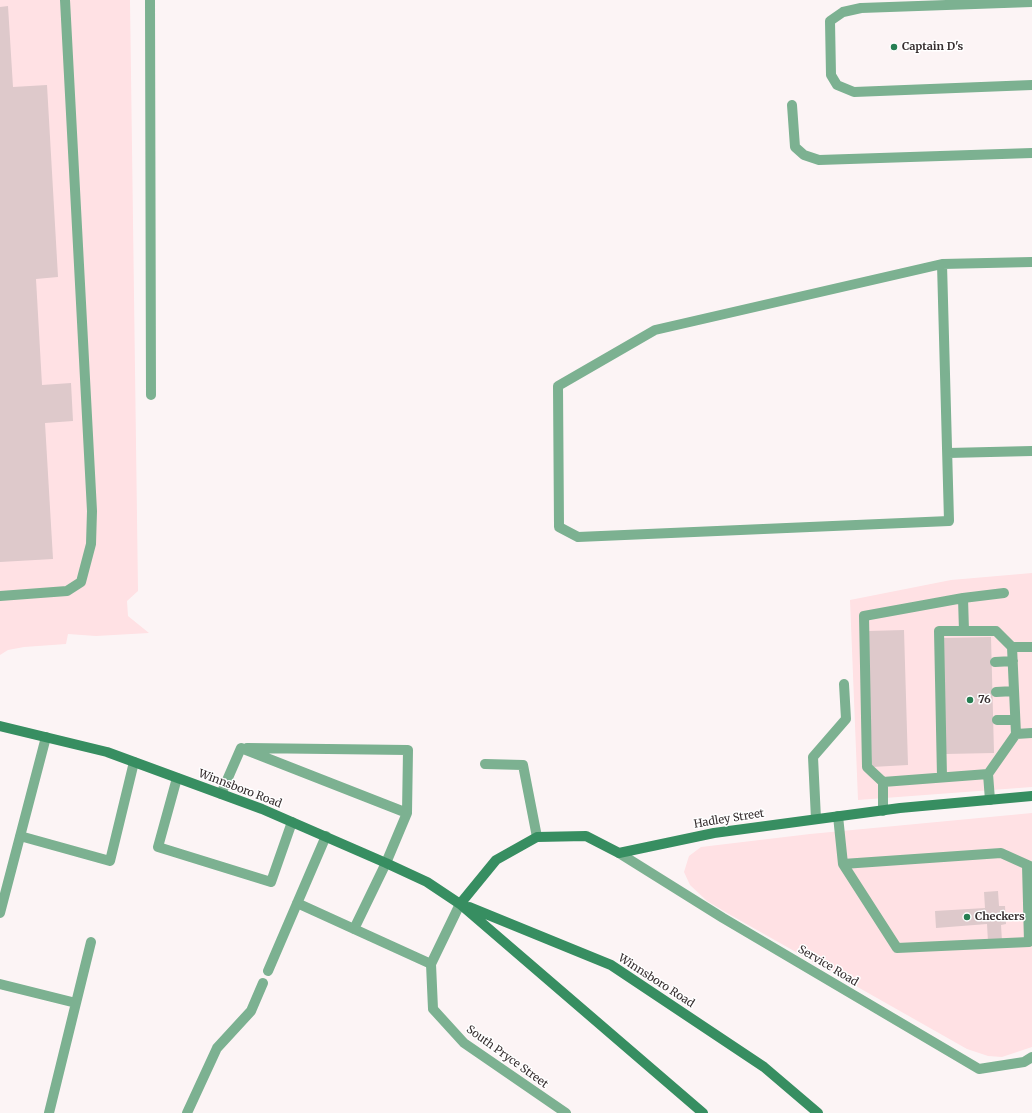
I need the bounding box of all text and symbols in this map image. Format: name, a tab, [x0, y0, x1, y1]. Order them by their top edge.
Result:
place label: Captain D's	[902, 40, 963, 54]
marker: Captain D's	[889, 42, 899, 52]
place label: 76	[978, 693, 991, 707]
marker: 76	[965, 695, 975, 705]
street label: Winnsboro Road	[197, 767, 283, 811]
street label: Hadley Street	[693, 807, 765, 831]
place label: Checkers	[975, 910, 1025, 924]
marker: Checkers	[962, 912, 972, 922]
street label: Service Road	[795, 943, 861, 989]
street label: Winnsboro Road	[616, 952, 696, 1010]
street label: South Pryce Street	[464, 1023, 550, 1091]

